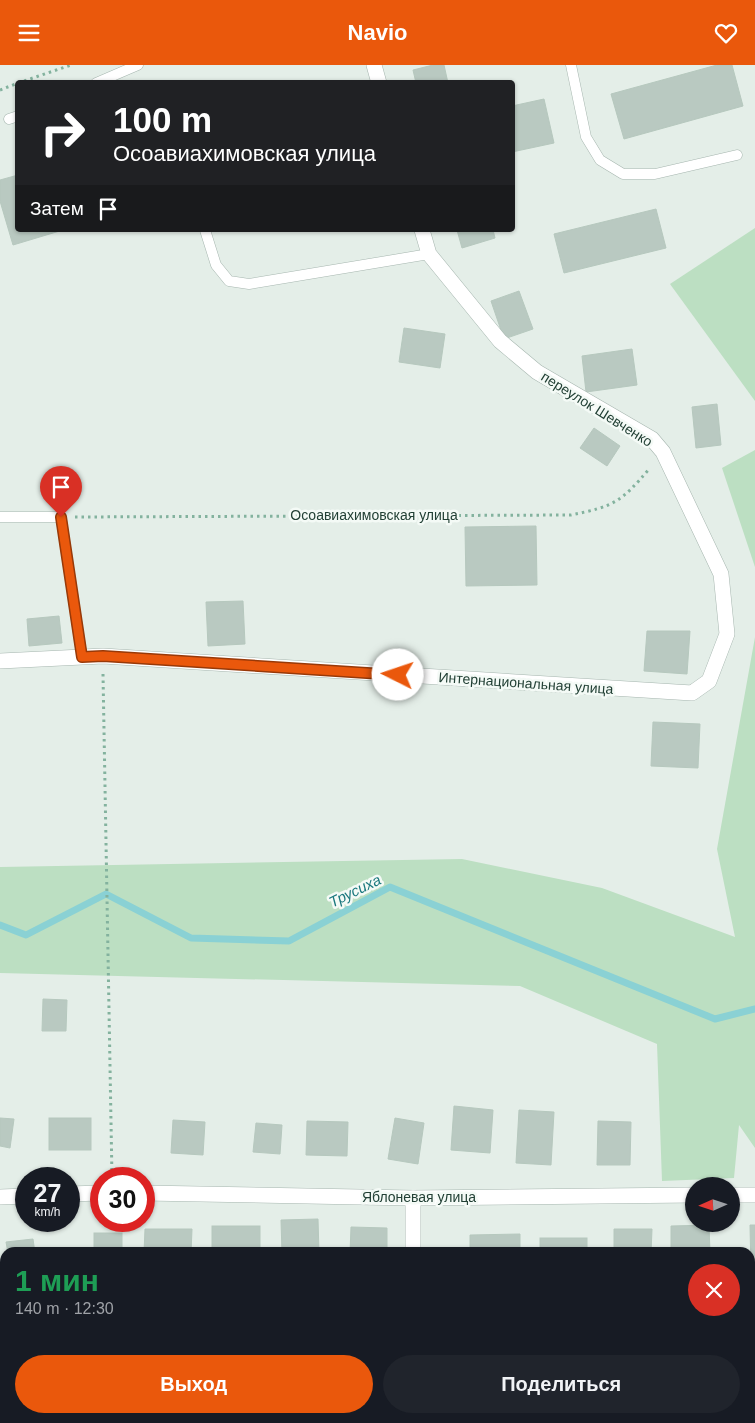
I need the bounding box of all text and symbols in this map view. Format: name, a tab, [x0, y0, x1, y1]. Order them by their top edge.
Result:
icon: menu	[15, 19, 43, 47]
icon: heart	[712, 19, 740, 47]
text: Navio	[348, 20, 407, 45]
icon: right	[30, 100, 95, 165]
text: 100 m	[113, 100, 212, 139]
text: Осоавиахимовская улица	[113, 141, 376, 166]
icon: arrive	[94, 195, 122, 223]
text: Затем	[30, 198, 84, 219]
street label: переулок Шевченко	[539, 368, 656, 450]
pin	[40, 466, 82, 517]
icon: arrive	[47, 473, 75, 501]
street label: Осоавиахимовская улица	[290, 507, 458, 523]
position arrow	[371, 648, 423, 700]
street label: Интернациональная улица	[438, 669, 614, 697]
water label: Трусиха	[326, 871, 383, 910]
speed limit sign: 30	[90, 1167, 155, 1232]
north arrow	[685, 1177, 740, 1233]
map controls	[685, 1177, 740, 1232]
text: 27	[34, 1179, 61, 1207]
street label: Яблоневая улица	[362, 1189, 476, 1205]
text: km/h	[34, 1205, 61, 1219]
text: 1 мин	[15, 1264, 99, 1297]
button: close	[688, 1264, 740, 1316]
text: 140 m · 12:30	[15, 1300, 114, 1317]
button: Выход	[15, 1355, 373, 1413]
button: Поделиться	[383, 1355, 740, 1413]

